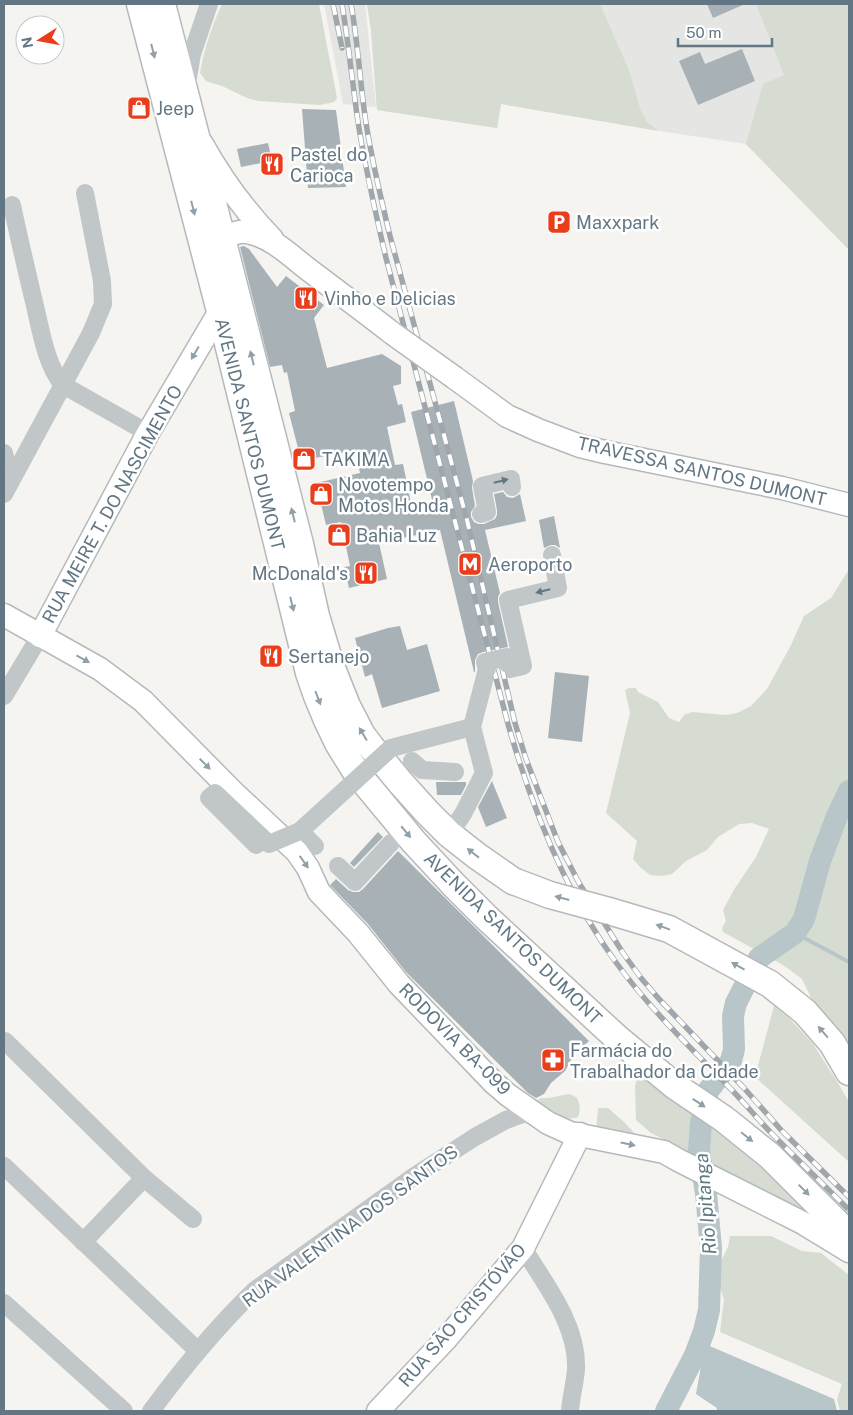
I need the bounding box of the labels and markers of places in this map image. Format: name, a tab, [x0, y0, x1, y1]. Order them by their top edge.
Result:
shop icon: Jeep	[126, 95, 152, 121]
place label: Jeep	[156, 98, 194, 119]
place label: Pastel do Carioca	[290, 144, 368, 186]
restaurant icon: Pastel do Carioca	[259, 151, 285, 177]
parking icon: Maxxpark	[546, 209, 572, 235]
place label: Maxxpark	[576, 212, 659, 233]
restaurant icon: Vinho e Delicias	[293, 285, 319, 311]
place label: Vinho e Delicias	[324, 288, 456, 309]
shop icon: TAKIMA	[291, 446, 317, 472]
place label: TAKIMA	[322, 449, 390, 470]
place label: Novotempo Motos Honda	[338, 474, 449, 516]
shop icon: Novotempo Motos Honda	[308, 481, 334, 507]
shop icon: Bahia Luz	[326, 522, 352, 548]
place label: Bahia Luz	[356, 525, 437, 546]
metro station icon: Aeroporto	[457, 551, 483, 577]
place label: Aeroporto	[488, 554, 572, 575]
restaurant icon: McDonald's	[353, 560, 379, 586]
place label: McDonald's	[252, 563, 348, 584]
restaurant icon: Sertanejo	[258, 643, 284, 669]
place label: Sertanejo	[288, 646, 369, 667]
place label: Farmácia do Trabalhador da Cidade	[570, 1040, 759, 1082]
pharmacy icon: Farmácia do Trabalhador da Cidade	[540, 1047, 566, 1073]

